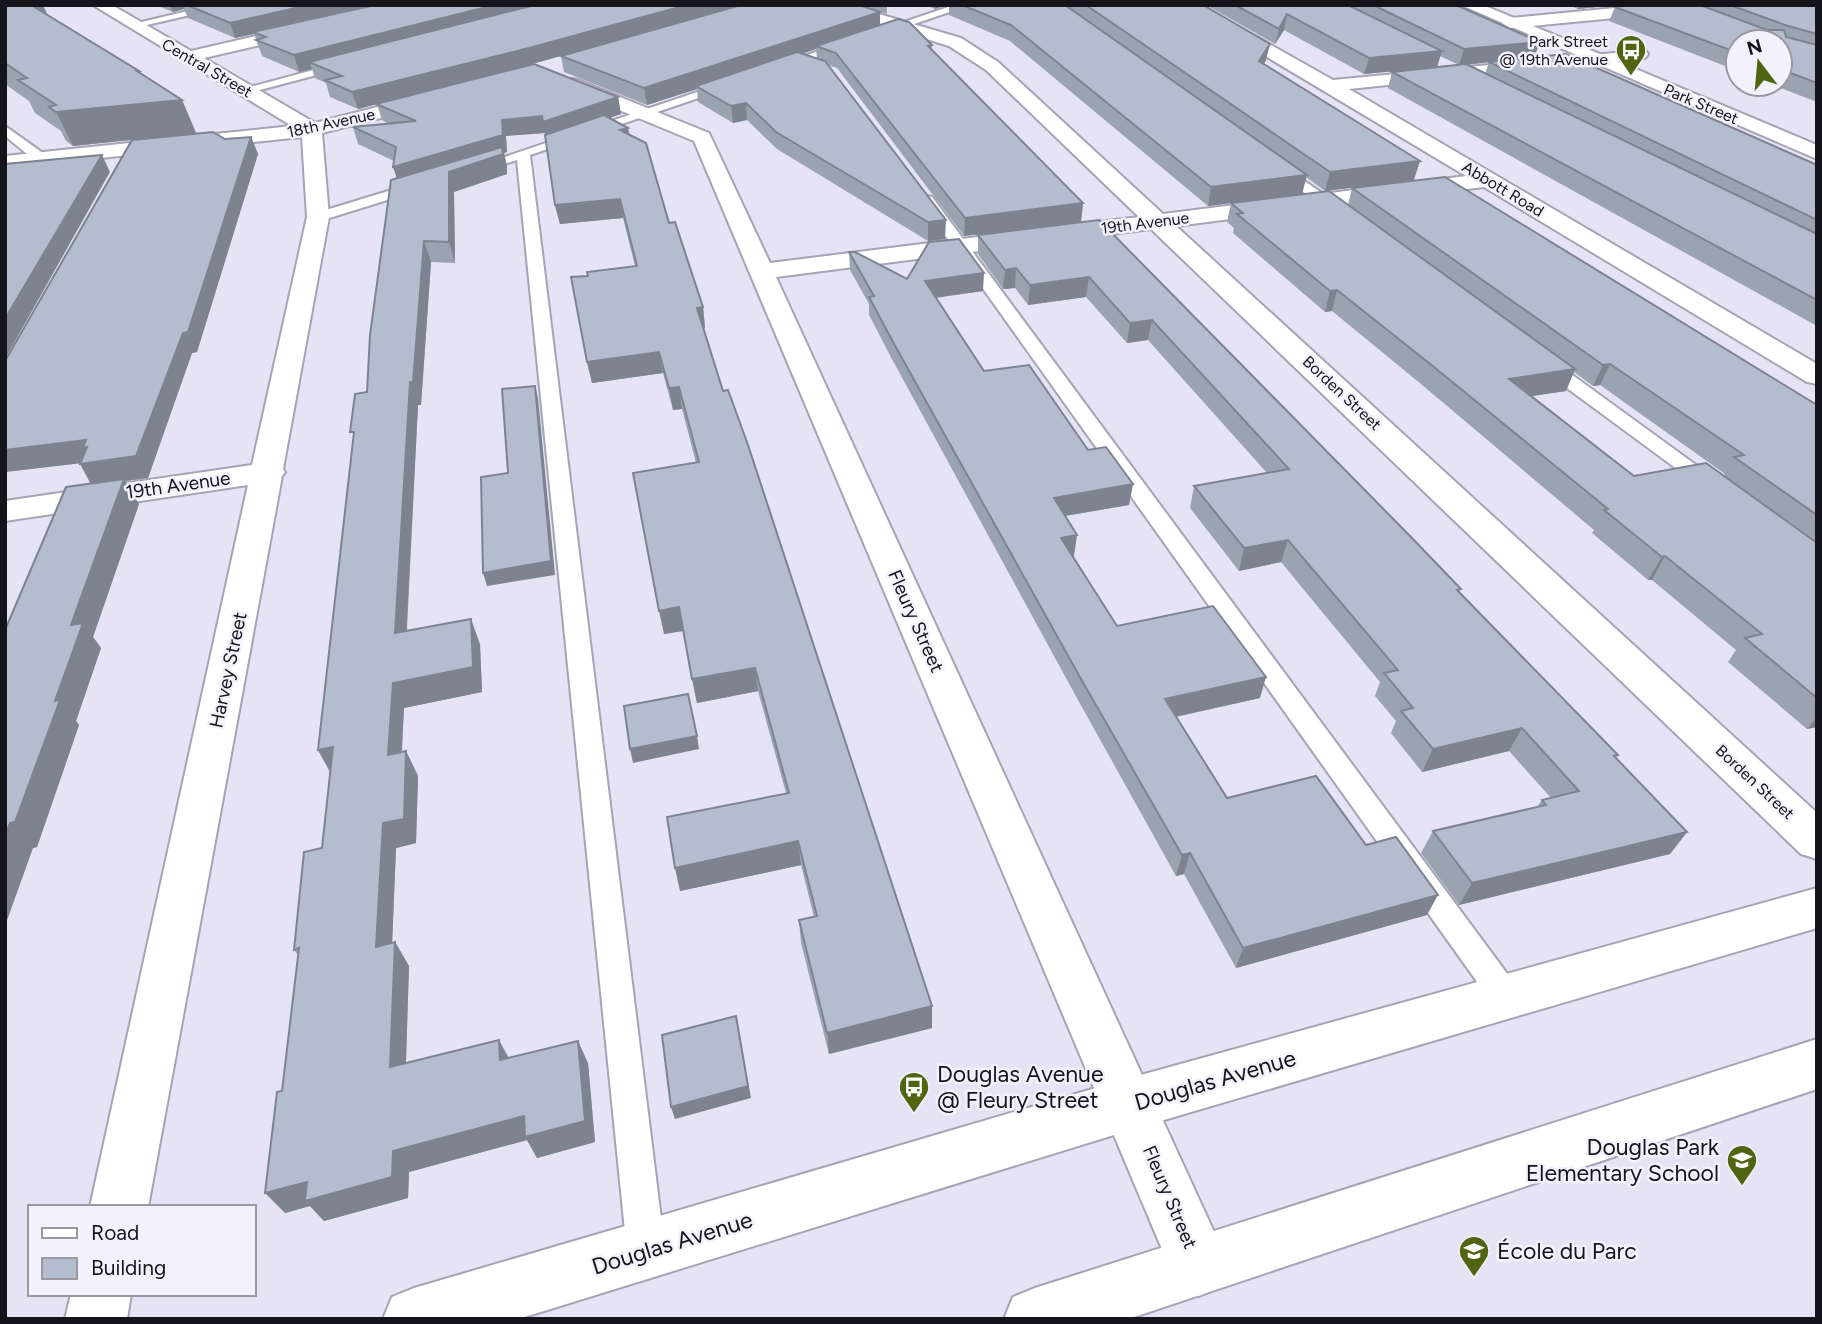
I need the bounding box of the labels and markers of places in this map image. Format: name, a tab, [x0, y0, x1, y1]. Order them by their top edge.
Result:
place label: Park Street @ 19th Avenue	[1500, 32, 1608, 69]
bus stop icon: Park Street @ 19th Avenue	[1614, 33, 1648, 77]
place label: Douglas Avenue @ Fleury Street	[937, 1060, 1103, 1114]
bus stop icon: Douglas Avenue @ Fleury Street	[897, 1070, 931, 1114]
place label: Douglas Park Elementary School	[1526, 1133, 1720, 1187]
school or university icon: Douglas Park Elementary School	[1725, 1143, 1759, 1187]
school or university icon: École du Parc	[1457, 1234, 1491, 1278]
place label: École du Parc	[1497, 1237, 1637, 1265]

